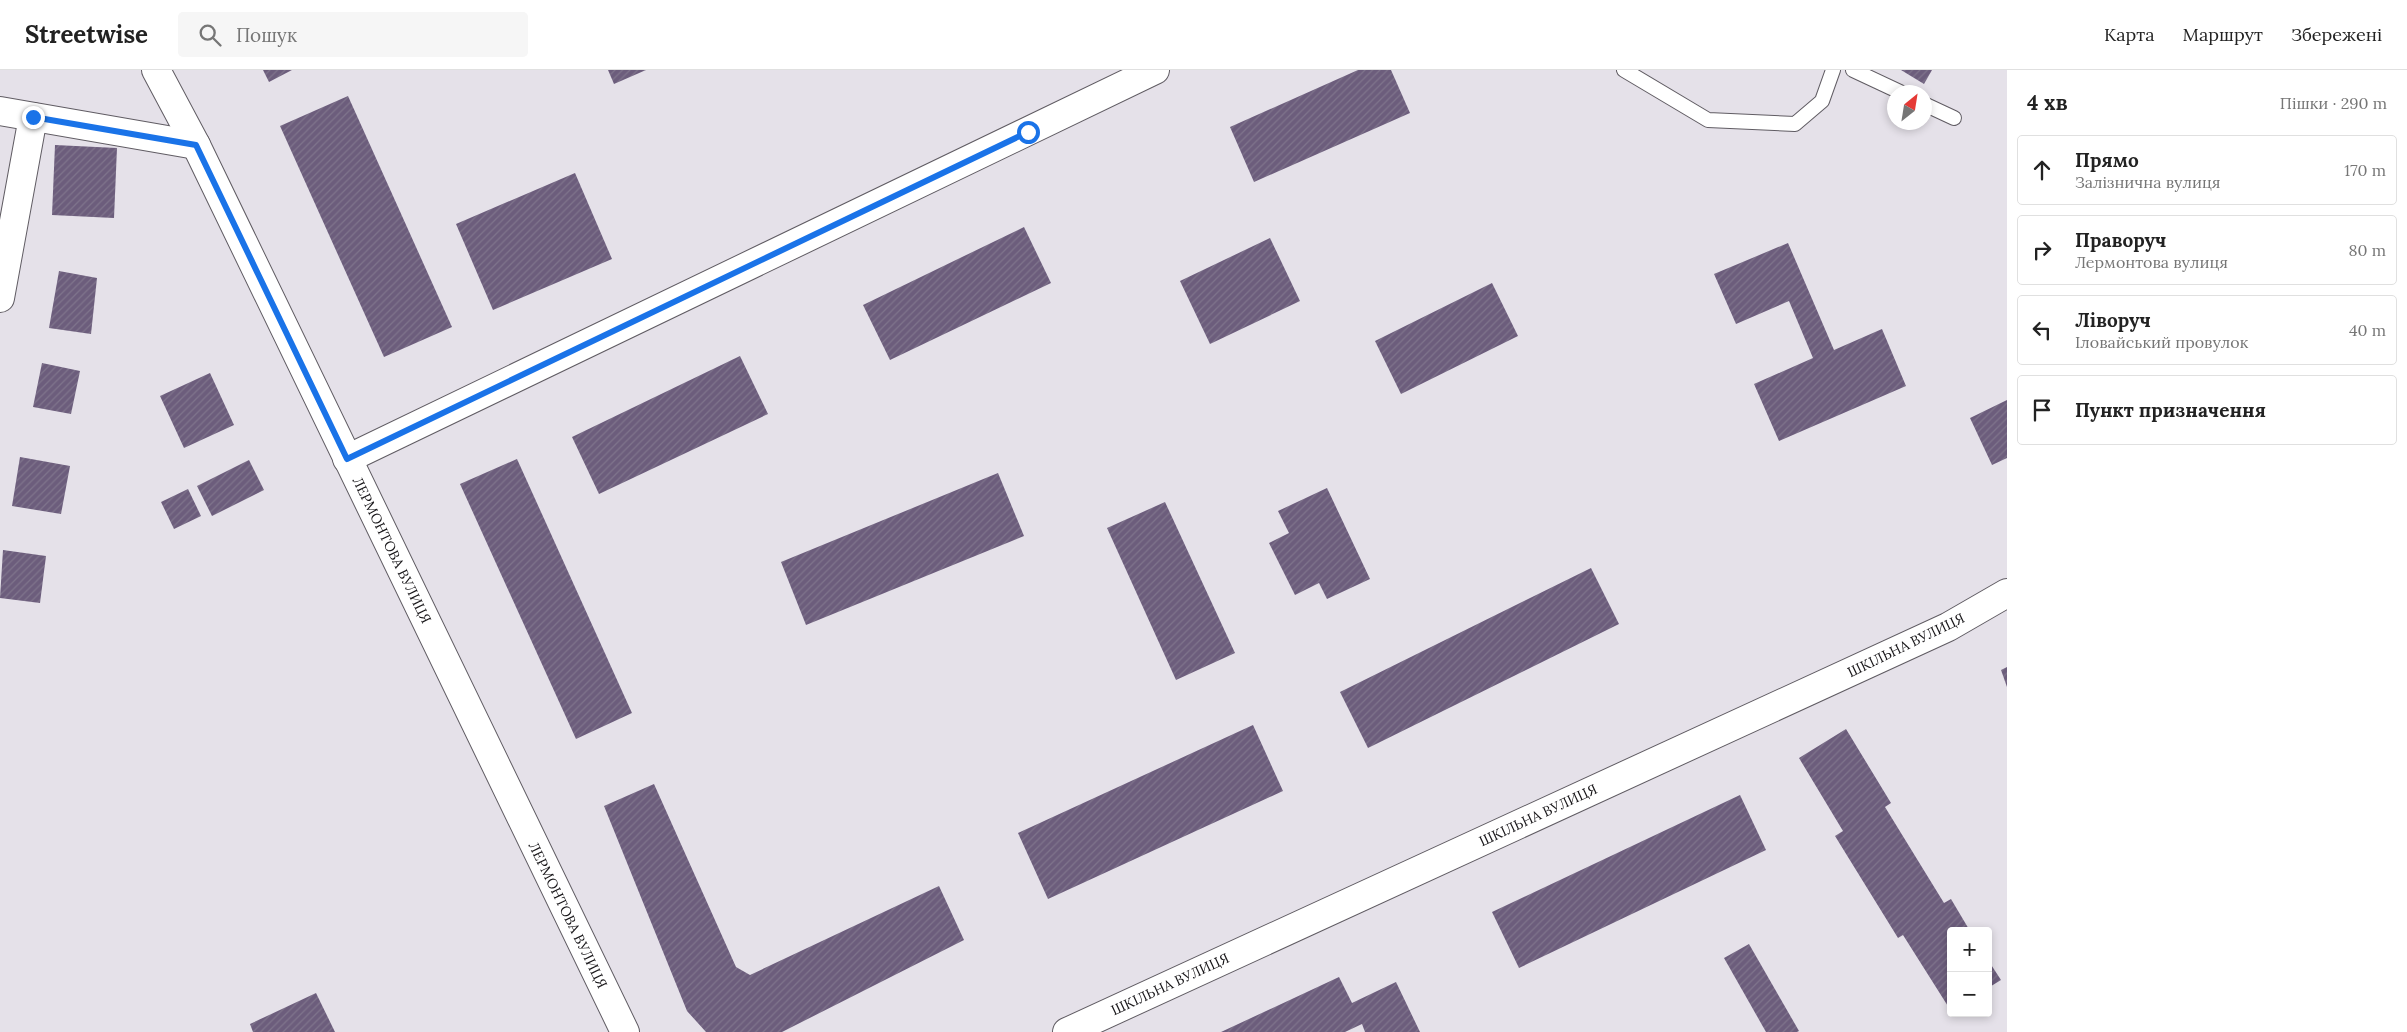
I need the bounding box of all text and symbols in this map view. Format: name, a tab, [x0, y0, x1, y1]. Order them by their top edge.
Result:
search box	[178, 12, 528, 57]
text: Streetwise	[25, 19, 148, 50]
icon: search	[196, 21, 224, 49]
text: Пошук	[236, 23, 297, 47]
text: Карта	[2104, 23, 2154, 46]
text: Маршрут	[2182, 23, 2263, 46]
text: Збережені	[2291, 23, 2382, 46]
north arrow	[1887, 85, 1932, 130]
text: 4 хв	[2027, 89, 2068, 116]
text: Пішки · 290 m	[2280, 93, 2387, 113]
route end	[22, 106, 45, 129]
route start	[1017, 121, 1040, 144]
text: Прямо	[2075, 148, 2139, 172]
icon: ahead	[2028, 156, 2056, 184]
text: 170 m	[2344, 160, 2386, 180]
text: Залізнична вулиця	[2075, 172, 2221, 192]
text: Праворуч	[2075, 228, 2166, 252]
icon: right	[2028, 236, 2056, 264]
text: 80 m	[2349, 240, 2386, 260]
text: Лермонтова вулиця	[2075, 252, 2228, 272]
text: Ліворуч	[2075, 308, 2151, 332]
icon: left	[2028, 316, 2056, 344]
text: 40 m	[2349, 320, 2386, 340]
text: Іловайський провулок	[2075, 332, 2248, 352]
icon: arrive	[2028, 396, 2056, 424]
text: Пункт призначення	[2075, 398, 2266, 422]
street label: ЛЕРМОНТОВА ВУЛИЦЯ	[349, 474, 435, 626]
street label: ШКІЛЬНА ВУЛИЦЯ	[1844, 609, 1968, 681]
street label: ШКІЛЬНА ВУЛИЦЯ	[1476, 780, 1600, 850]
street label: ЛЕРМОНТОВА ВУЛИЦЯ	[525, 839, 611, 991]
map controls	[1947, 927, 1992, 1017]
button: +	[1947, 927, 1992, 972]
street label: ШКІЛЬНА ВУЛИЦЯ	[1108, 949, 1232, 1019]
button: −	[1947, 972, 1992, 1017]

